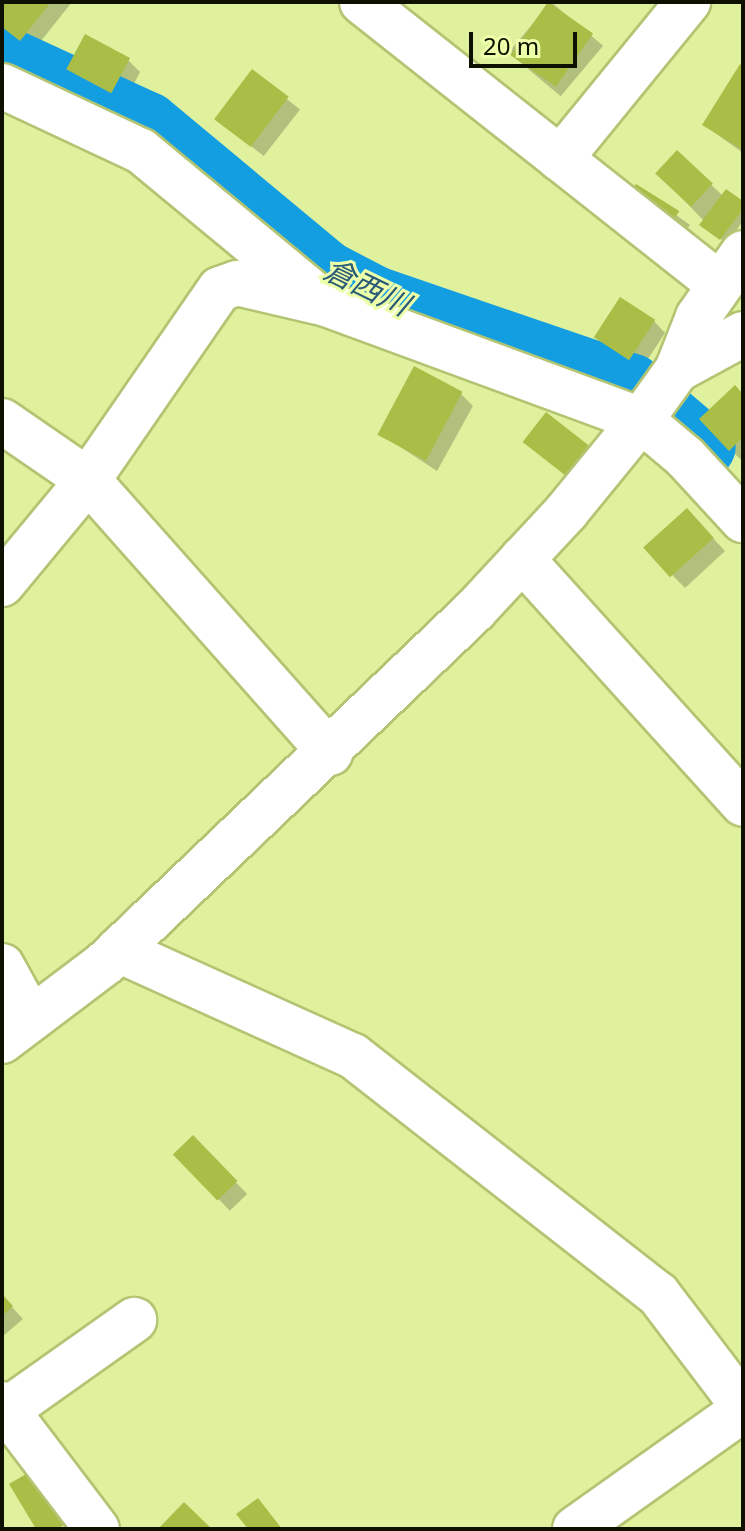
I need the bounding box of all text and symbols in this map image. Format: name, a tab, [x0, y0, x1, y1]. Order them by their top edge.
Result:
scale bar	[473, 16, 581, 66]
text: 20 m	[483, 29, 539, 62]
water label: 倉西川	[319, 251, 415, 323]

